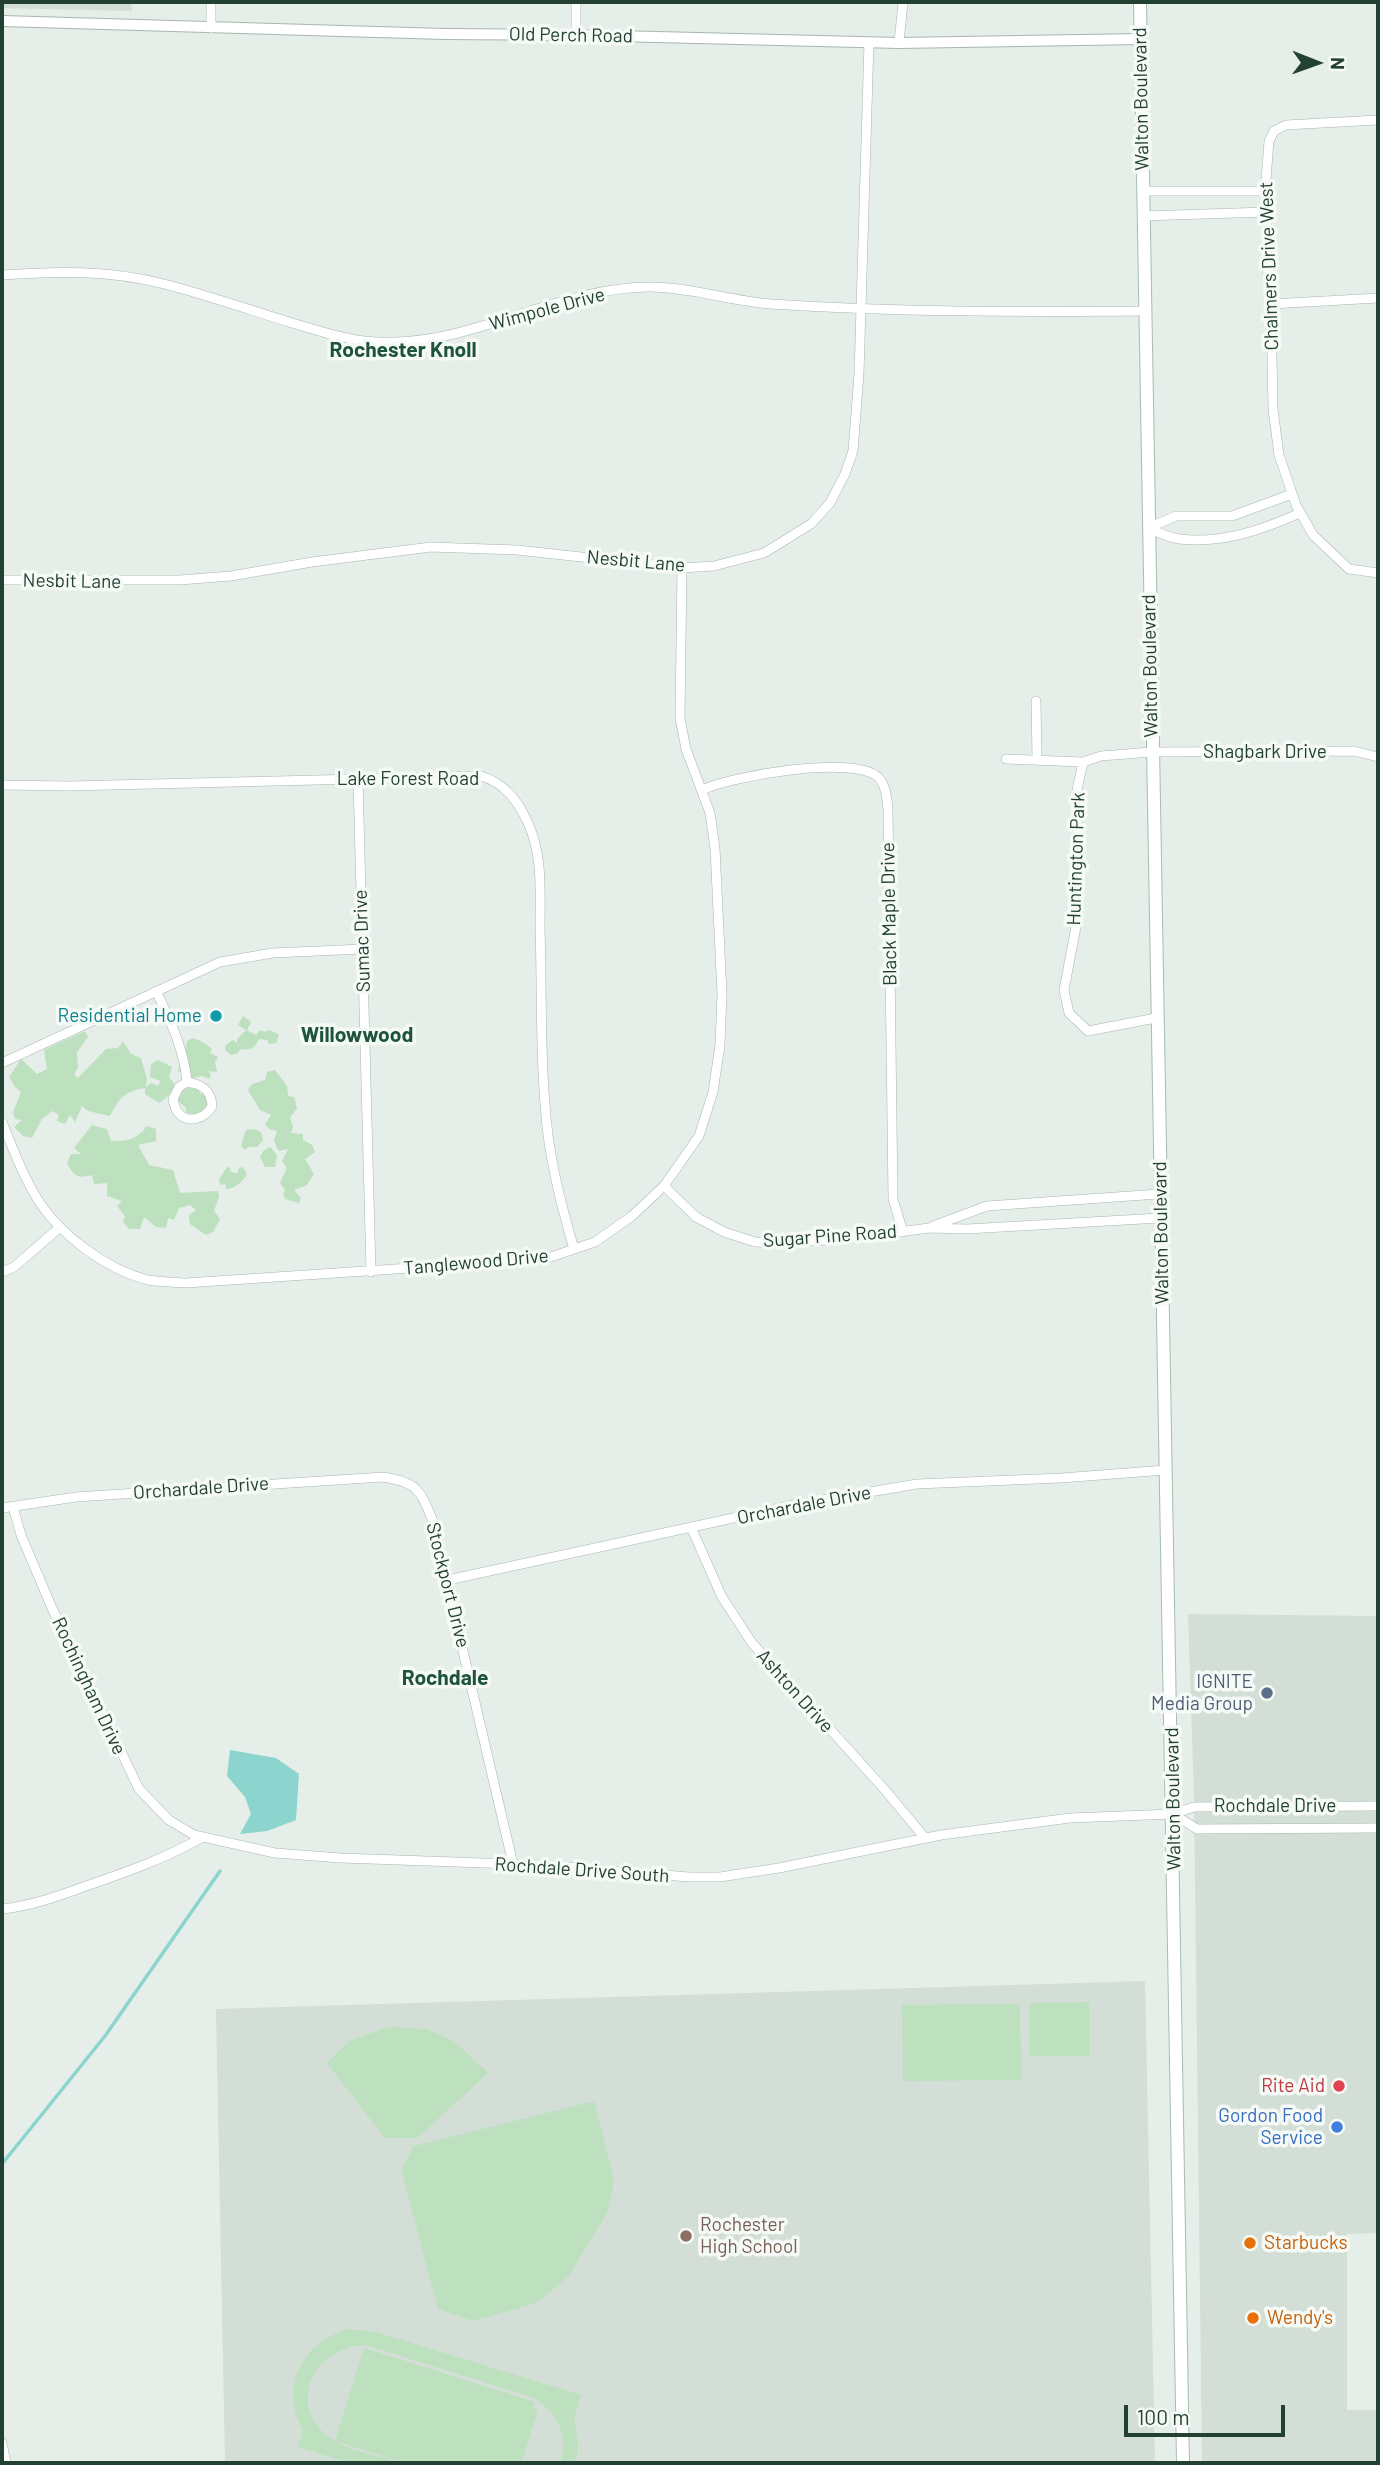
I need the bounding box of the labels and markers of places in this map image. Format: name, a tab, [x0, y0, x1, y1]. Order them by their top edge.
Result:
place label: Residential Home	[58, 1005, 202, 1027]
marker: Residential Home	[208, 1008, 224, 1024]
place label: IGNITE Media Group	[1151, 1671, 1253, 1715]
marker: IGNITE Media Group	[1259, 1685, 1275, 1701]
place label: Rite Aid	[1261, 2075, 1325, 2097]
marker: Rite Aid	[1331, 2078, 1347, 2094]
place label: Gordon Food Service	[1218, 2105, 1323, 2149]
marker: Gordon Food Service	[1329, 2119, 1345, 2135]
place label: Rochester High School	[700, 2214, 798, 2258]
marker: Rochester High School	[678, 2228, 694, 2244]
place label: Starbucks	[1264, 2232, 1348, 2254]
marker: Starbucks	[1242, 2235, 1258, 2251]
place label: Wendy's	[1267, 2307, 1333, 2329]
marker: Wendy's	[1245, 2310, 1261, 2326]

